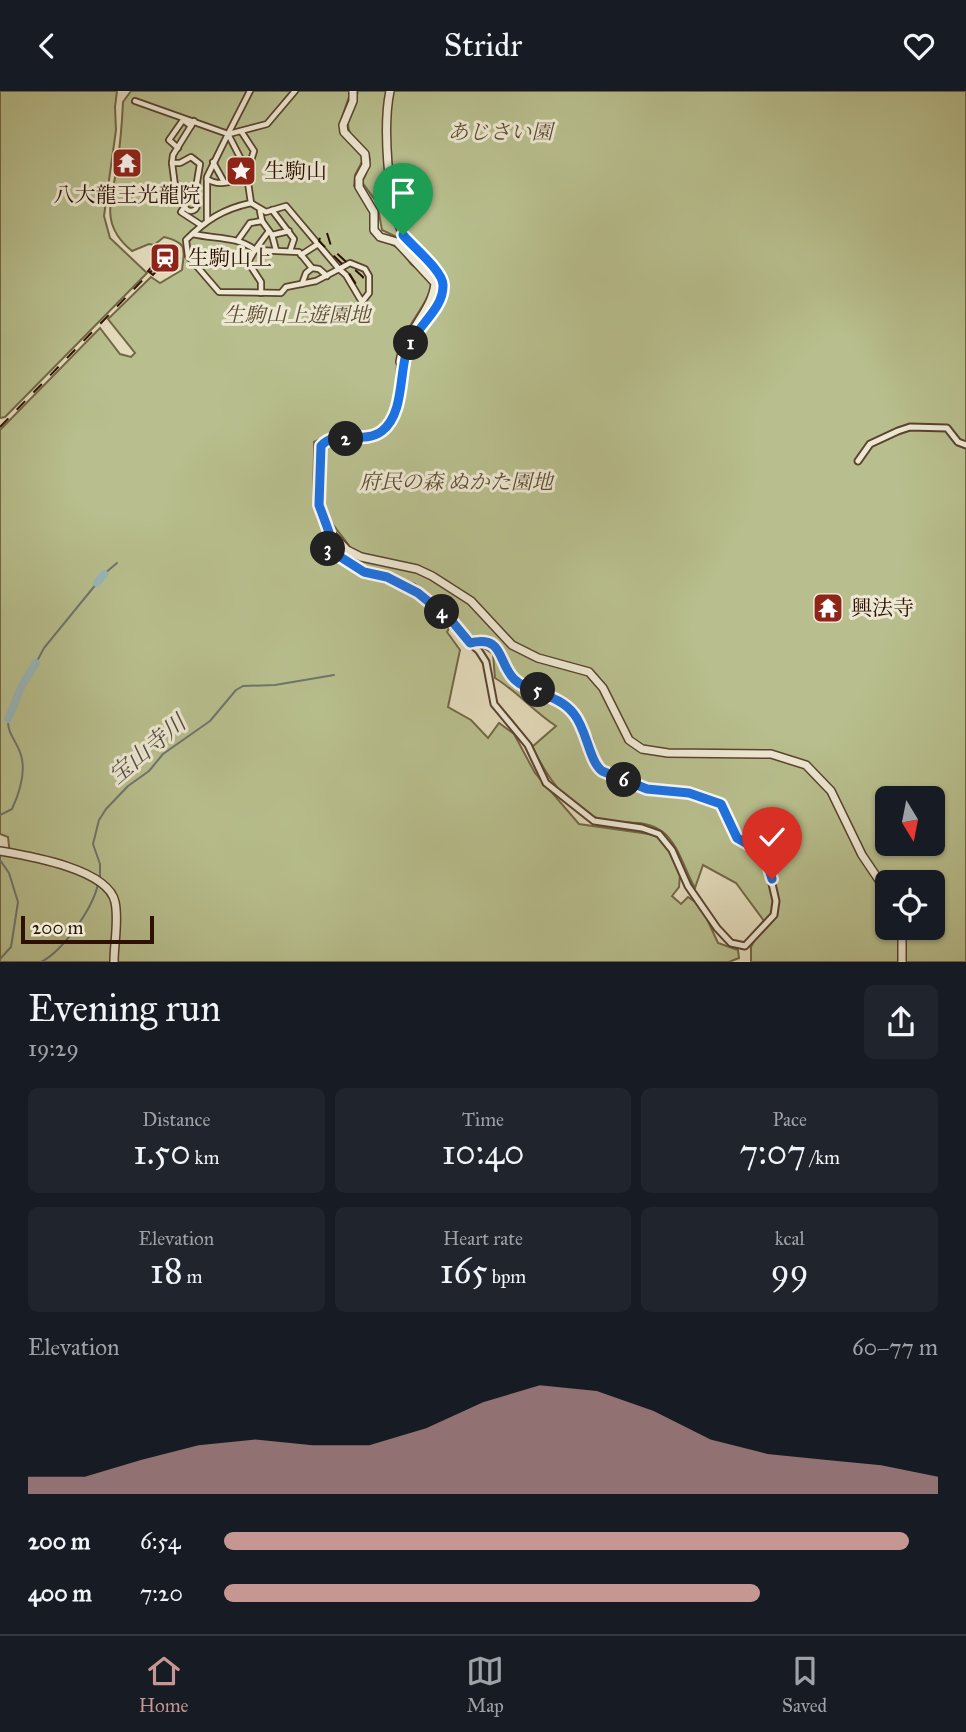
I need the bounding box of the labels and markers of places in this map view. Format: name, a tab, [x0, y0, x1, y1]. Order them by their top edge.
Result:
temple icon: 八大龍王光龍院	[110, 146, 144, 180]
place icon: 生駒山	[224, 154, 258, 188]
place label: 生駒山	[264, 158, 327, 184]
pin	[373, 163, 433, 235]
place label: 八大龍王光龍院	[54, 182, 201, 208]
station icon: 生駒山上	[148, 241, 182, 275]
place label: 生駒山上	[188, 245, 272, 271]
pin: 1	[394, 325, 428, 361]
pin: 2	[328, 421, 364, 457]
pin: 3	[310, 531, 346, 567]
temple icon: 興法寺	[811, 591, 845, 625]
pin: 4	[424, 595, 460, 629]
place label: 興法寺	[851, 595, 914, 621]
pin: 5	[520, 673, 556, 707]
pin: 6	[606, 763, 642, 797]
pin	[742, 807, 802, 879]

